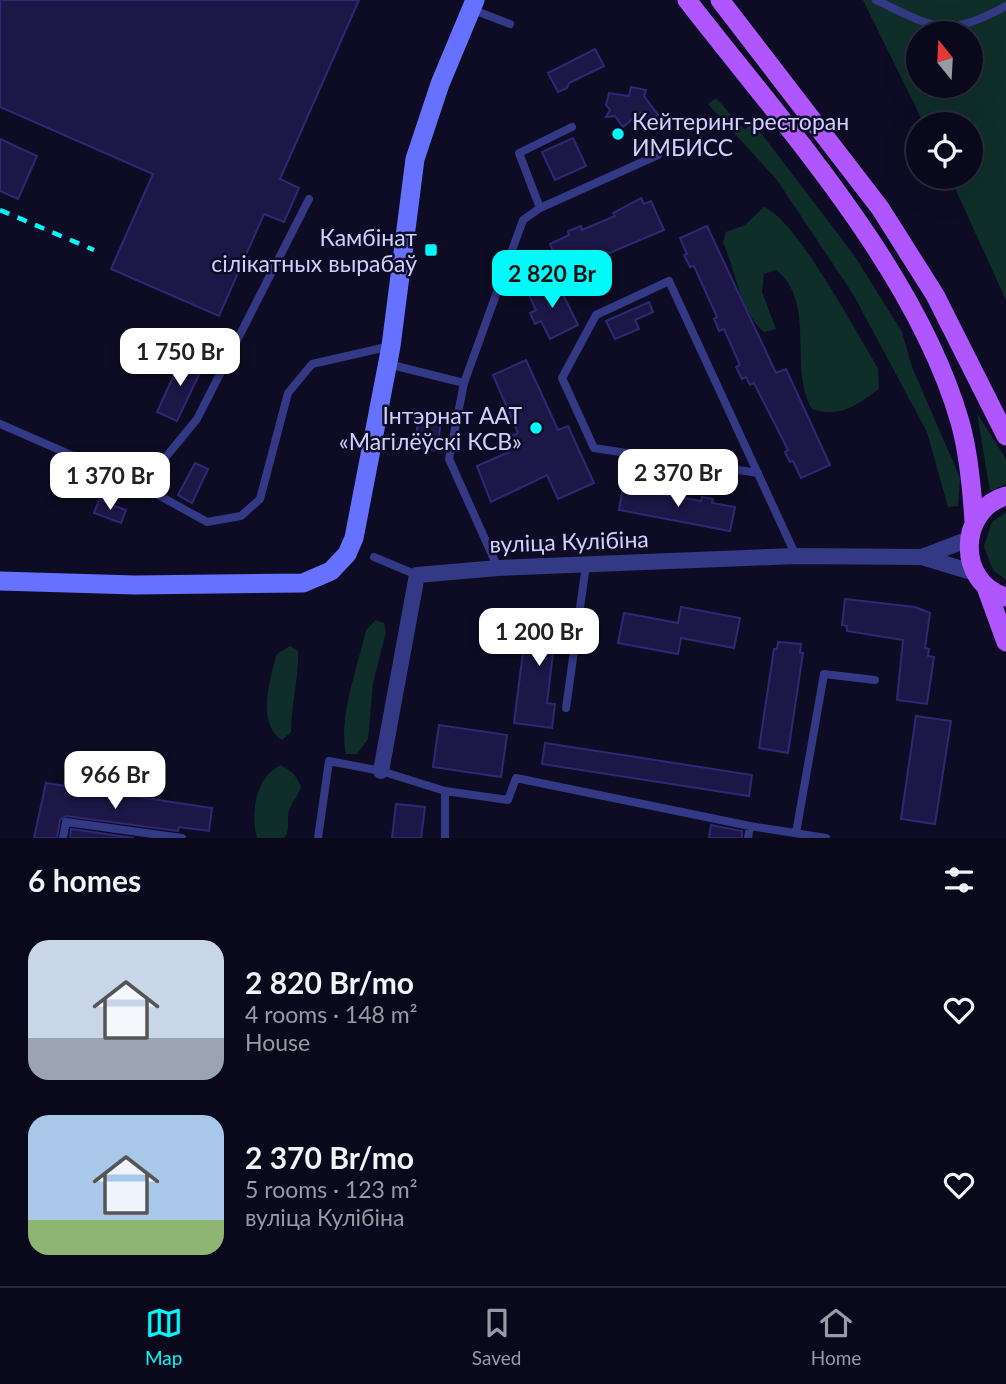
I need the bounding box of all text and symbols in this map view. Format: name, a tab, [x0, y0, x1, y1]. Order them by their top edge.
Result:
north arrow	[906, 21, 984, 98]
map controls	[906, 21, 983, 189]
place label: Кейтеринг-ресторан ИМБИСС	[632, 107, 849, 161]
button: locate	[906, 112, 983, 189]
marker: Кейтеринг-ресторан ИМБИСС	[610, 126, 626, 142]
place label: Камбінат сілікатных вырабаў	[211, 223, 417, 277]
marker: Камбінат сілікатных вырабаў	[423, 242, 439, 258]
pin: 2 820 Br	[480, 250, 624, 310]
text: 2 820 Br	[508, 259, 596, 287]
pin: 1 750 Br	[108, 328, 252, 388]
text: 1 750 Br	[136, 337, 224, 365]
place label: Інтэрнат ААТ «Магілёўскі КСВ»	[339, 401, 522, 455]
marker: Інтэрнат ААТ «Магілёўскі КСВ»	[528, 420, 544, 436]
pin: 2 370 Br	[606, 449, 750, 509]
pin: 1 370 Br	[38, 452, 182, 512]
text: 2 370 Br	[634, 458, 722, 486]
text: 1 370 Br	[66, 461, 154, 489]
street label: вуліца Кулібіна	[489, 524, 649, 558]
pin: 1 200 Br	[467, 608, 611, 668]
text: 1 200 Br	[495, 617, 583, 645]
pin: 966 Br	[58, 752, 172, 811]
text: 966 Br	[80, 760, 150, 788]
icon: filters	[940, 861, 978, 899]
text: 6 homes	[28, 862, 141, 898]
text: 2 820 Br/mo	[245, 964, 414, 1000]
icon: home	[84, 968, 168, 1052]
icon: heart	[940, 991, 978, 1029]
text: 4 rooms · 148 m²	[245, 1000, 417, 1028]
text: House	[245, 1028, 310, 1056]
text: 2 370 Br/mo	[245, 1139, 414, 1175]
icon: home	[84, 1143, 168, 1227]
icon: heart	[940, 1166, 978, 1204]
text: 5 rooms · 123 m²	[245, 1175, 417, 1203]
text: вуліца Кулібіна	[245, 1203, 404, 1231]
tab: Map	[145, 1304, 183, 1369]
tab: Saved	[472, 1304, 521, 1369]
tab: Home	[811, 1304, 861, 1369]

